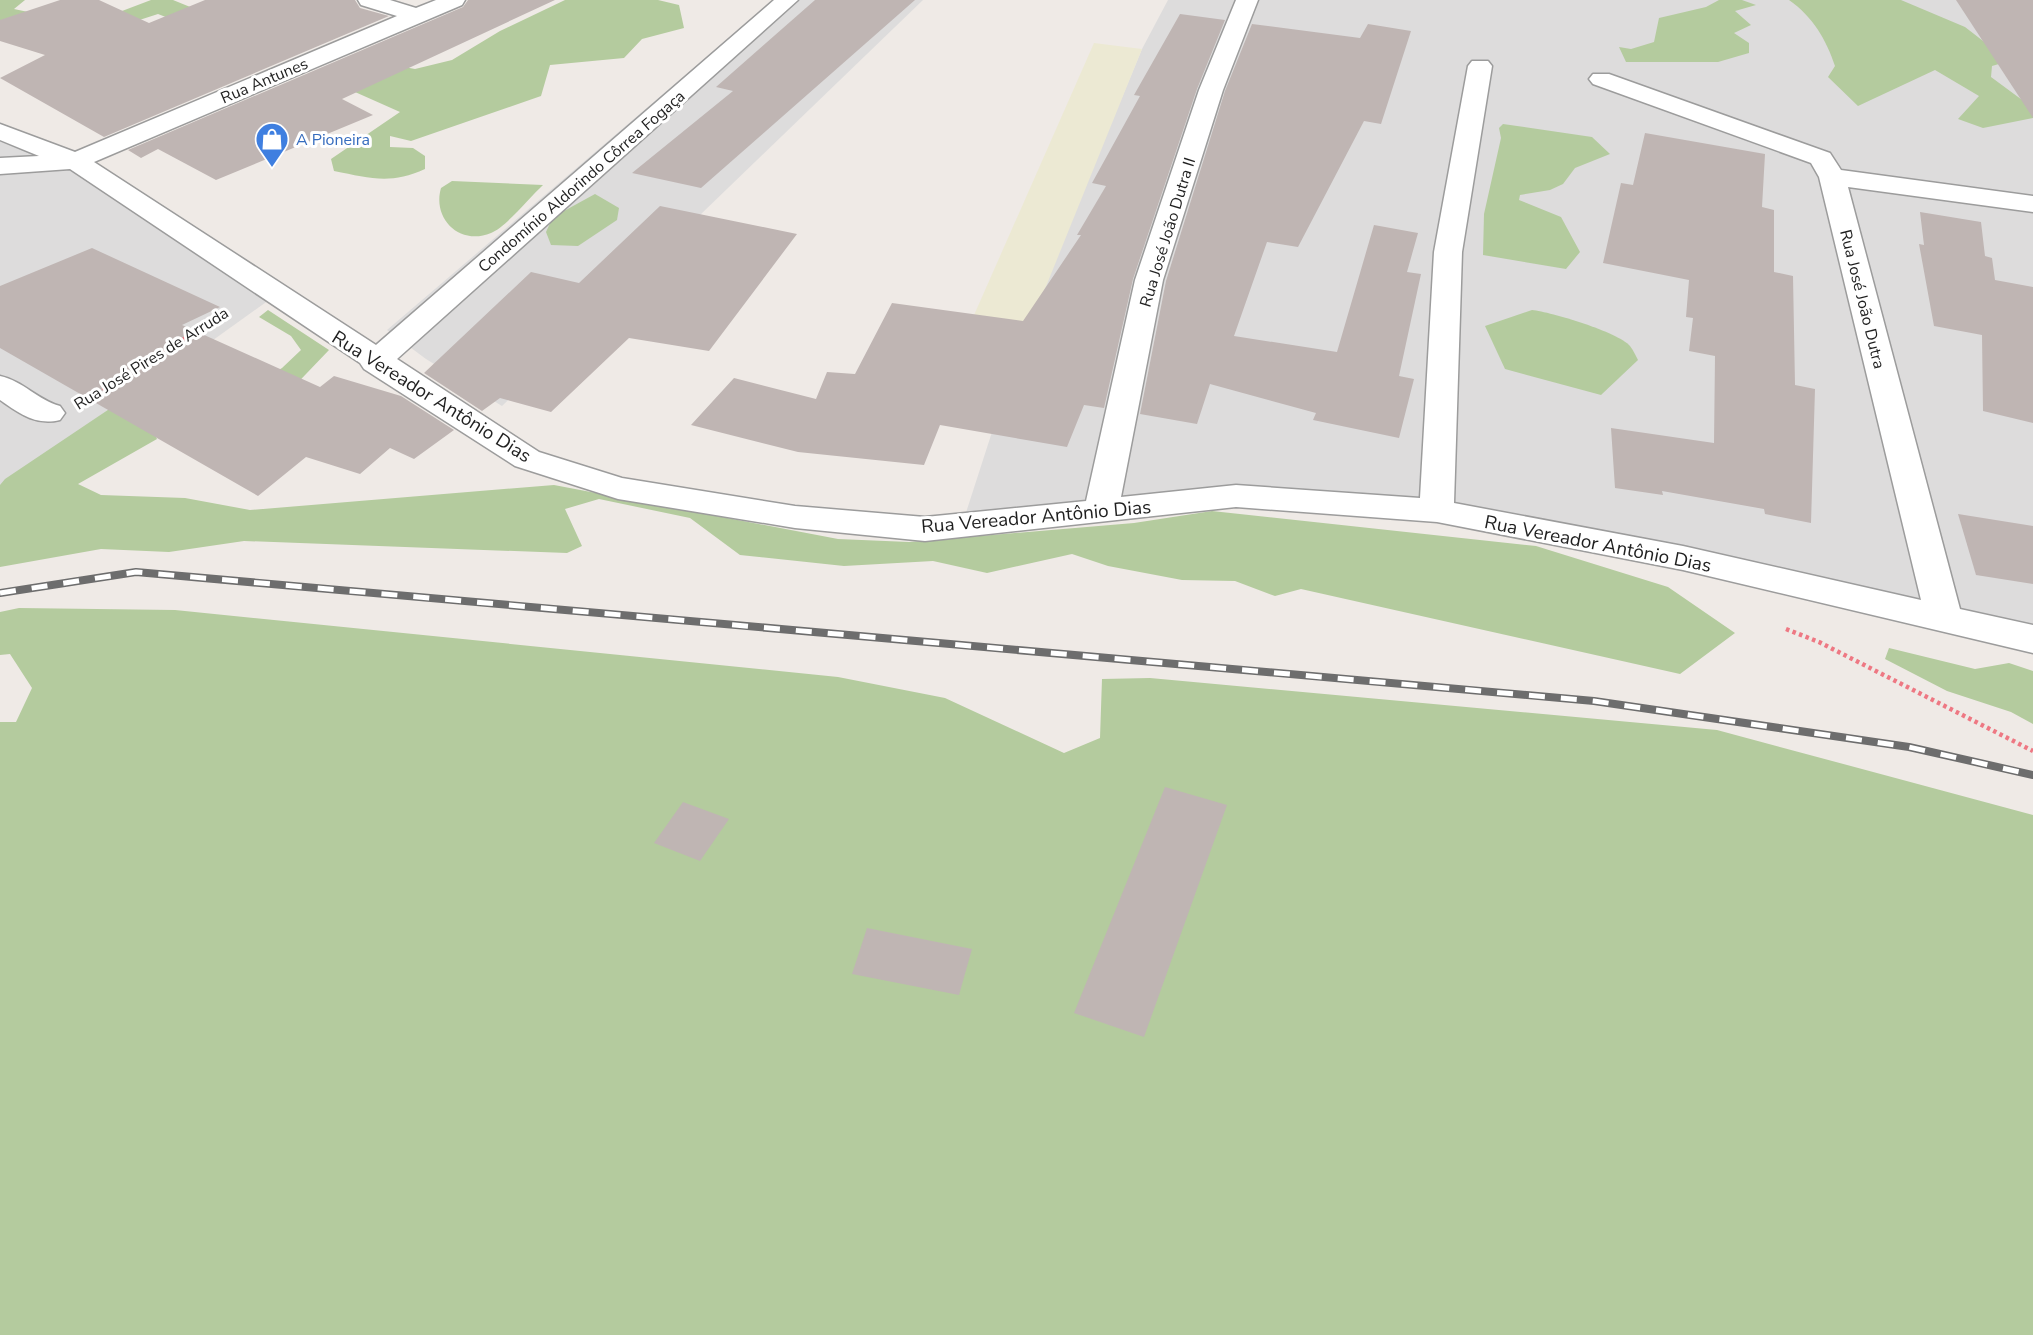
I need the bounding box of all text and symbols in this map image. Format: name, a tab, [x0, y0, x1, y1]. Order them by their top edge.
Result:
street label: Rua Antunes	[217, 53, 311, 109]
street label: Condomínio Aldorindo Côrrea Fogaça	[473, 86, 690, 278]
shop icon: A Pioneira	[253, 120, 291, 169]
place label: A Pioneira	[296, 129, 370, 151]
street label: Rua José João Dutra II	[1135, 155, 1201, 310]
street label: Rua José João Dutra	[1834, 227, 1890, 371]
street label: Rua José Pires de Arruda	[70, 302, 233, 415]
street label: Rua Vereador Antônio Dias	[327, 325, 536, 469]
street label: Rua Vereador Antônio Dias	[920, 494, 1152, 540]
street label: Rua Vereador Antônio Dias	[1482, 509, 1714, 579]

